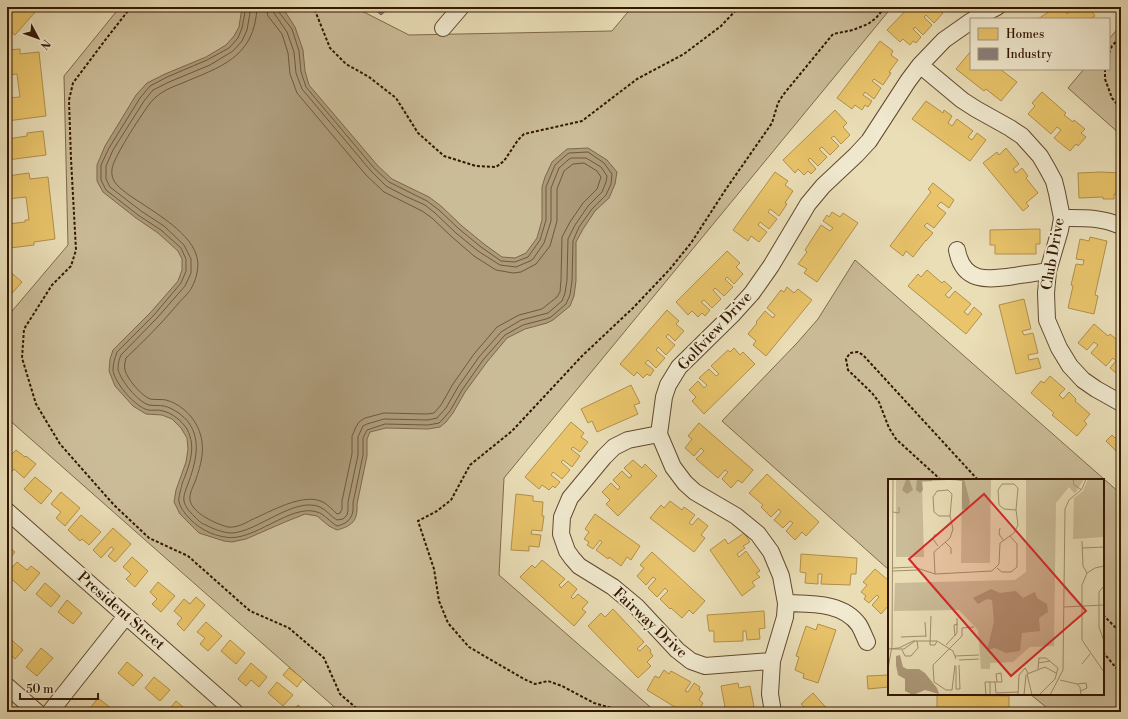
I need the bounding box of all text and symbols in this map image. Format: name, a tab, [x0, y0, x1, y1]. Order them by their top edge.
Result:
north arrow	[18, 18, 58, 58]
legend	[970, 18, 1110, 70]
text: Homes	[1006, 27, 1044, 42]
text: N	[36, 36, 53, 52]
text: Industry	[1006, 47, 1053, 62]
street label: Club Drive	[1037, 216, 1069, 292]
street label: Golfview Drive	[674, 288, 756, 374]
inset map	[888, 479, 1104, 695]
street label: President Street	[73, 568, 169, 655]
street label: Fairway Drive	[609, 584, 691, 662]
scale bar	[20, 675, 98, 701]
text: 50 m	[26, 682, 54, 697]

